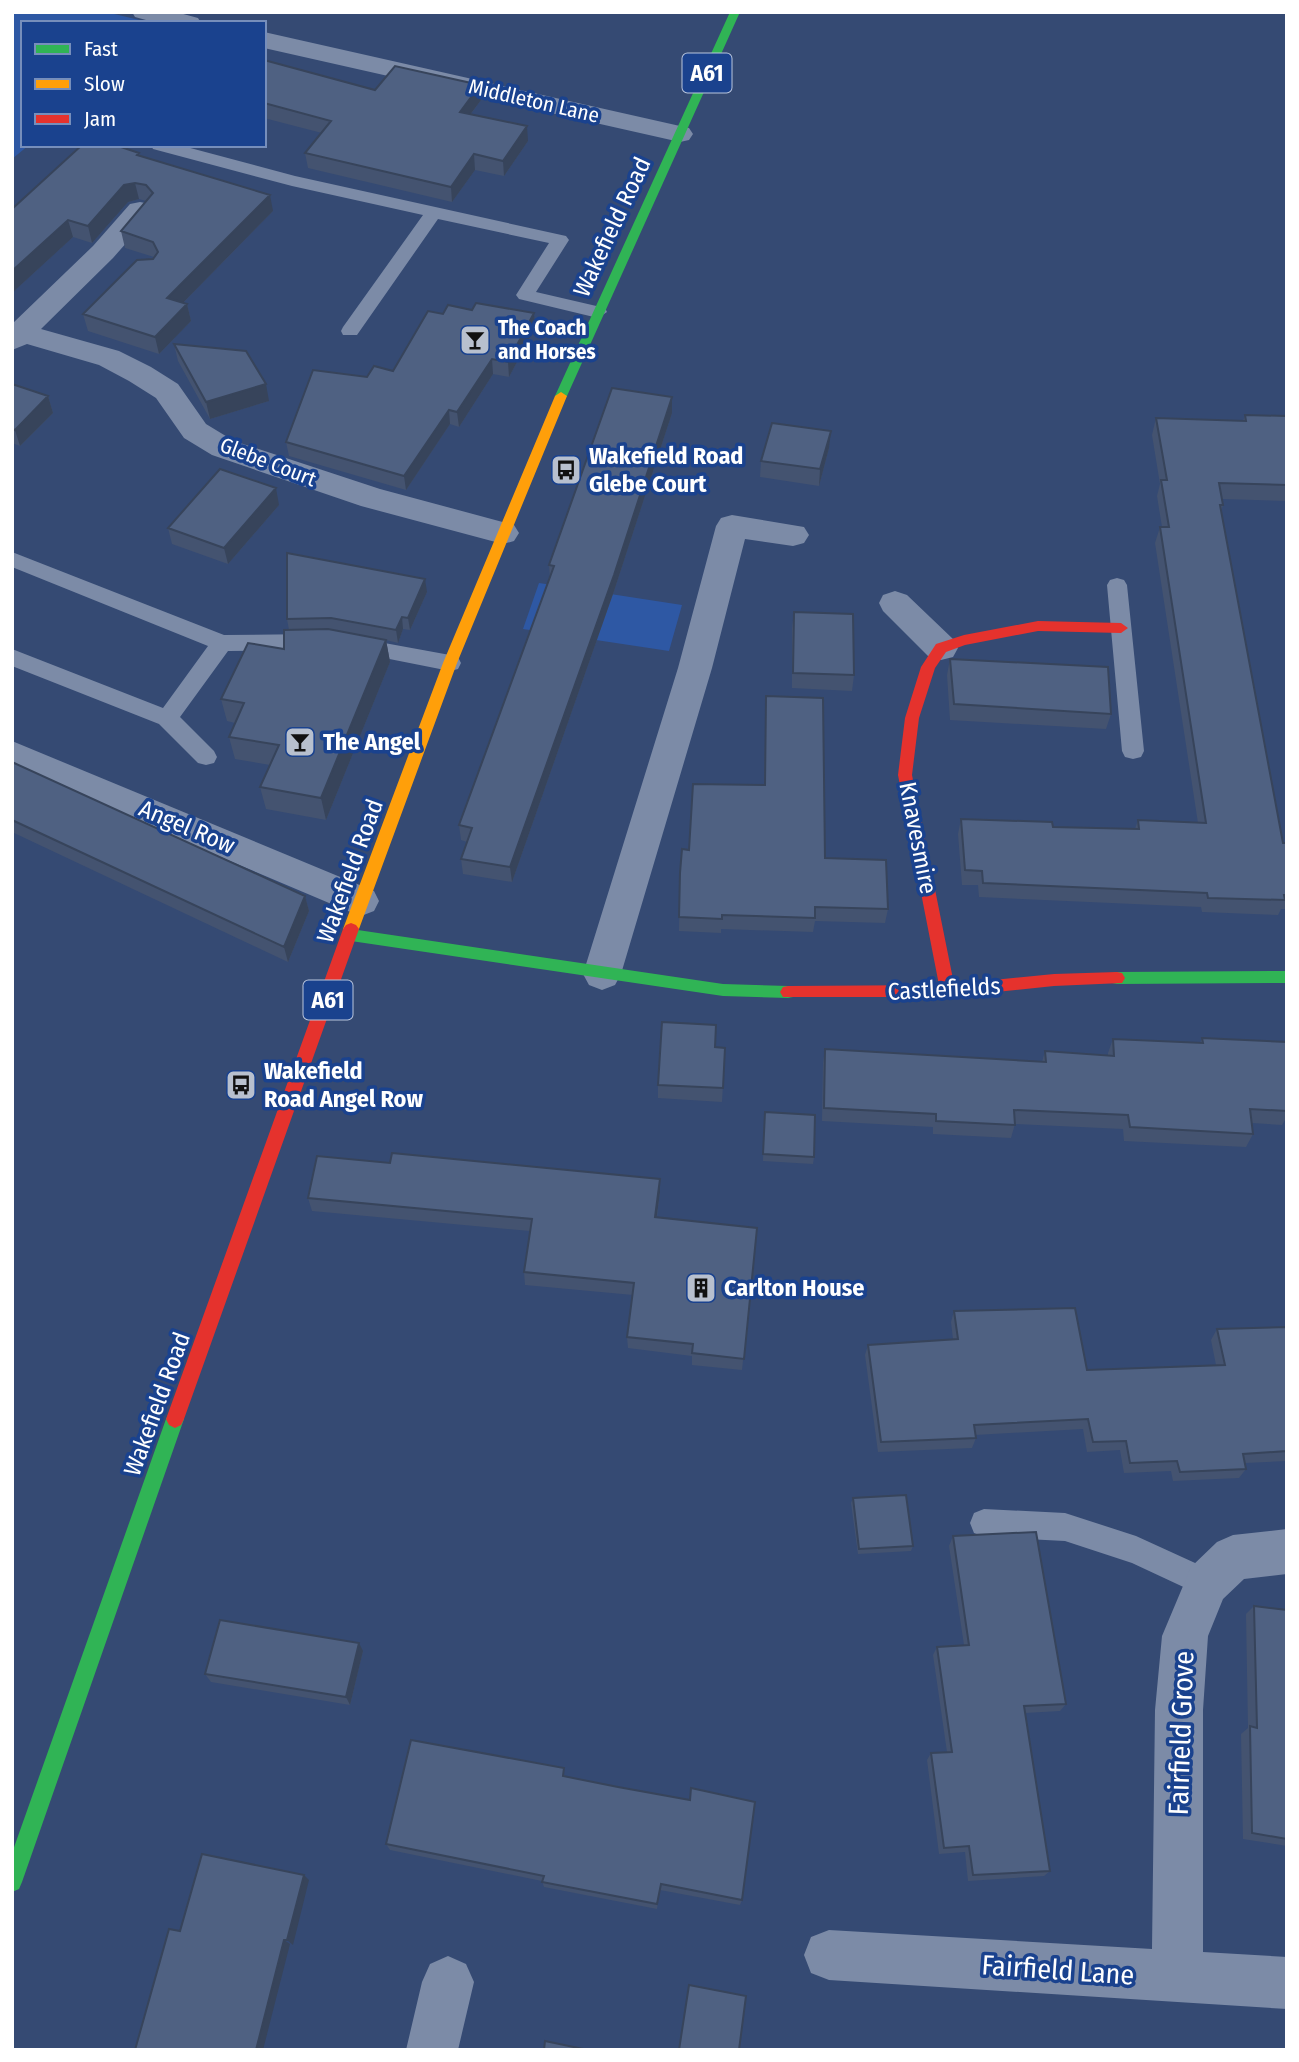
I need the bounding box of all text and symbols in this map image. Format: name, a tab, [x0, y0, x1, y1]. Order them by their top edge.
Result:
legend	[21, 21, 266, 147]
text: Fast	[84, 36, 118, 62]
road number: A61	[682, 54, 732, 92]
text: Slow	[84, 71, 125, 97]
street label: Middleton Lane	[466, 73, 602, 129]
text: Jam	[84, 106, 116, 132]
street label: Wakefield Road	[567, 153, 657, 301]
place label: The Coach and Horses	[498, 315, 596, 365]
bar icon: The Coach and Horses	[458, 323, 492, 357]
street label: Glebe Court	[216, 432, 320, 492]
place label: Wakefield Road Glebe Court	[589, 442, 743, 498]
bus stop icon: Wakefield Road Glebe Court	[549, 453, 583, 487]
bar icon: The Angel	[283, 725, 317, 759]
place label: The Angel	[323, 728, 421, 756]
street label: Knavesmire	[893, 780, 943, 896]
street label: Angel Row	[135, 794, 239, 860]
street label: Wakefield Road	[311, 795, 389, 947]
street label: Castlefields	[887, 972, 1001, 1006]
road number: A61	[304, 981, 352, 1020]
place label: Wakefield Road Angel Row	[264, 1057, 423, 1113]
bus stop icon: Wakefield Road Angel Row	[224, 1068, 258, 1102]
building icon: Carlton House	[684, 1271, 718, 1305]
place label: Carlton House	[724, 1274, 864, 1302]
street label: Wakefield Road	[118, 1328, 196, 1480]
street label: Fairfield Grove	[1162, 1650, 1200, 1816]
street label: Fairfield Lane	[981, 1948, 1135, 1992]

